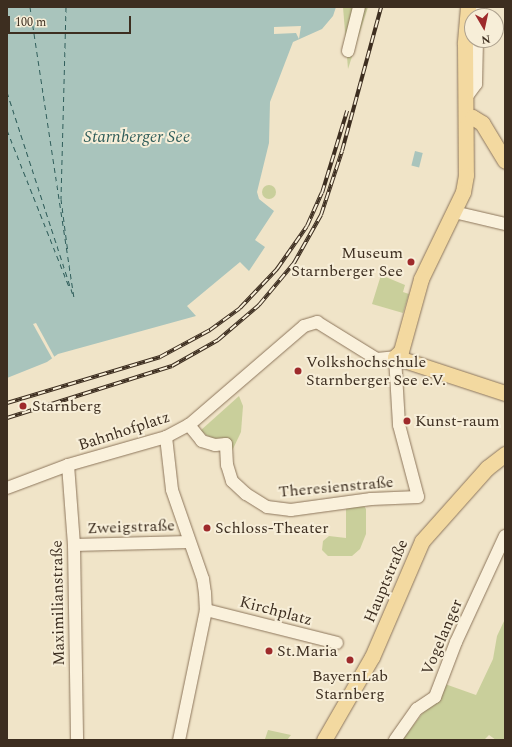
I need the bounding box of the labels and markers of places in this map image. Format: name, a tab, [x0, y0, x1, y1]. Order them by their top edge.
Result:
place label: Museum Starnberger See	[291, 243, 403, 281]
marker: Museum Starnberger See	[406, 257, 416, 267]
place label: Volkshochschule Starnberger See e.V.	[306, 352, 446, 390]
marker: Volkshochschule Starnberger See e.V.	[293, 366, 303, 376]
place label: Starnberg	[32, 396, 102, 416]
marker: Starnberg	[17, 400, 29, 412]
place label: Kunst-raum	[415, 411, 499, 431]
marker: Kunst-raum	[402, 416, 412, 426]
place label: Schloss-Theater	[215, 518, 329, 538]
marker: Schloss-Theater	[202, 523, 212, 533]
place label: St.Maria	[277, 641, 338, 661]
marker: St.Maria	[264, 646, 274, 656]
marker: BayernLab Starnberg	[345, 655, 355, 665]
place label: BayernLab Starnberg	[312, 666, 388, 704]

